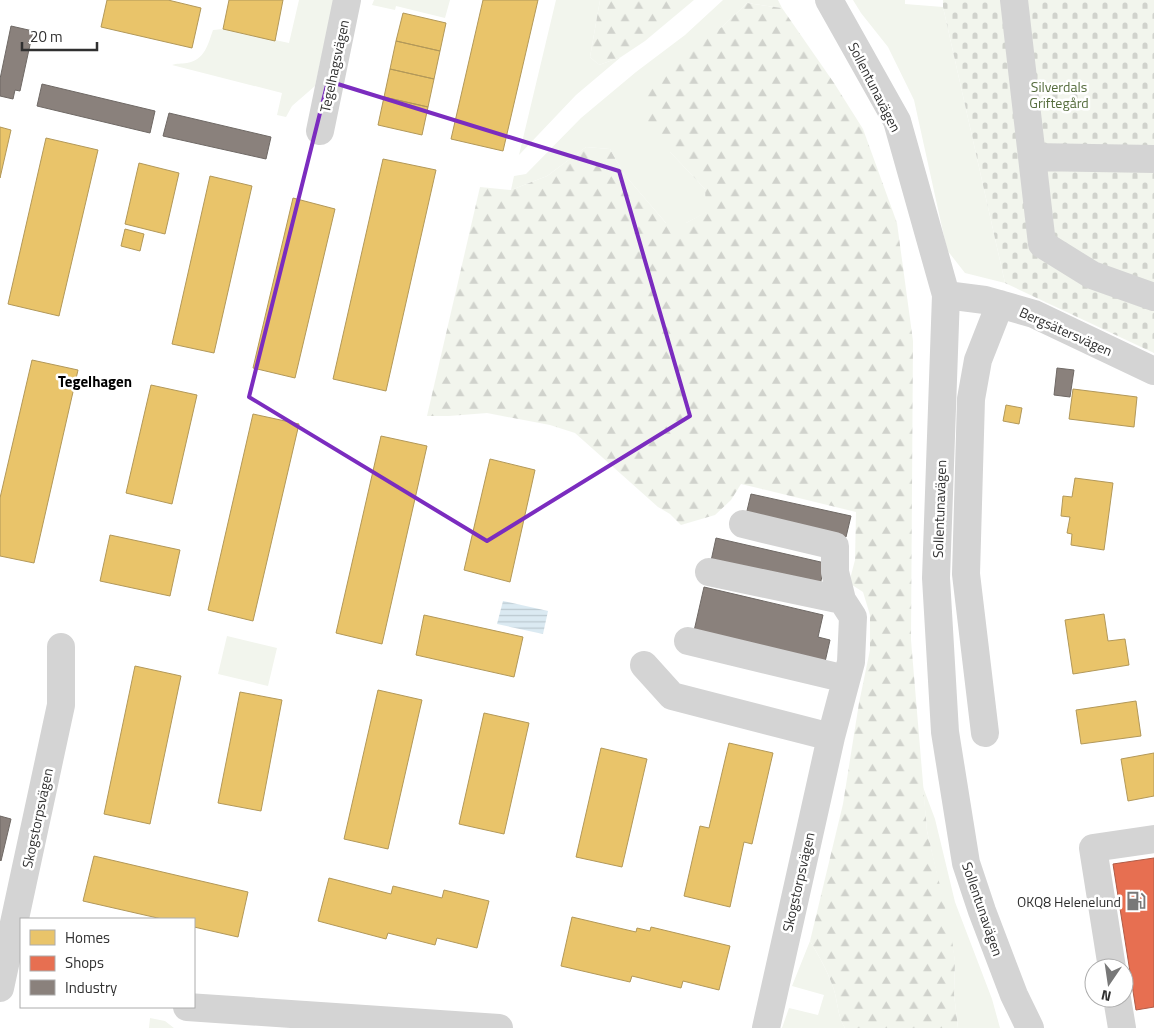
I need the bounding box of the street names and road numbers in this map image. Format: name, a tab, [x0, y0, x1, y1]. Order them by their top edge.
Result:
street label: Tegelhagsvägen	[314, 18, 354, 114]
street label: Sollentunavägen	[843, 38, 907, 136]
street label: Bergsätersvägen	[1016, 301, 1116, 361]
street label: Sollentunavägen	[927, 460, 951, 558]
street label: Skogstorpsvägen	[16, 766, 58, 870]
street label: Skogstorpsvägen	[776, 830, 820, 934]
street label: Sollentunavägen	[957, 859, 1009, 959]

